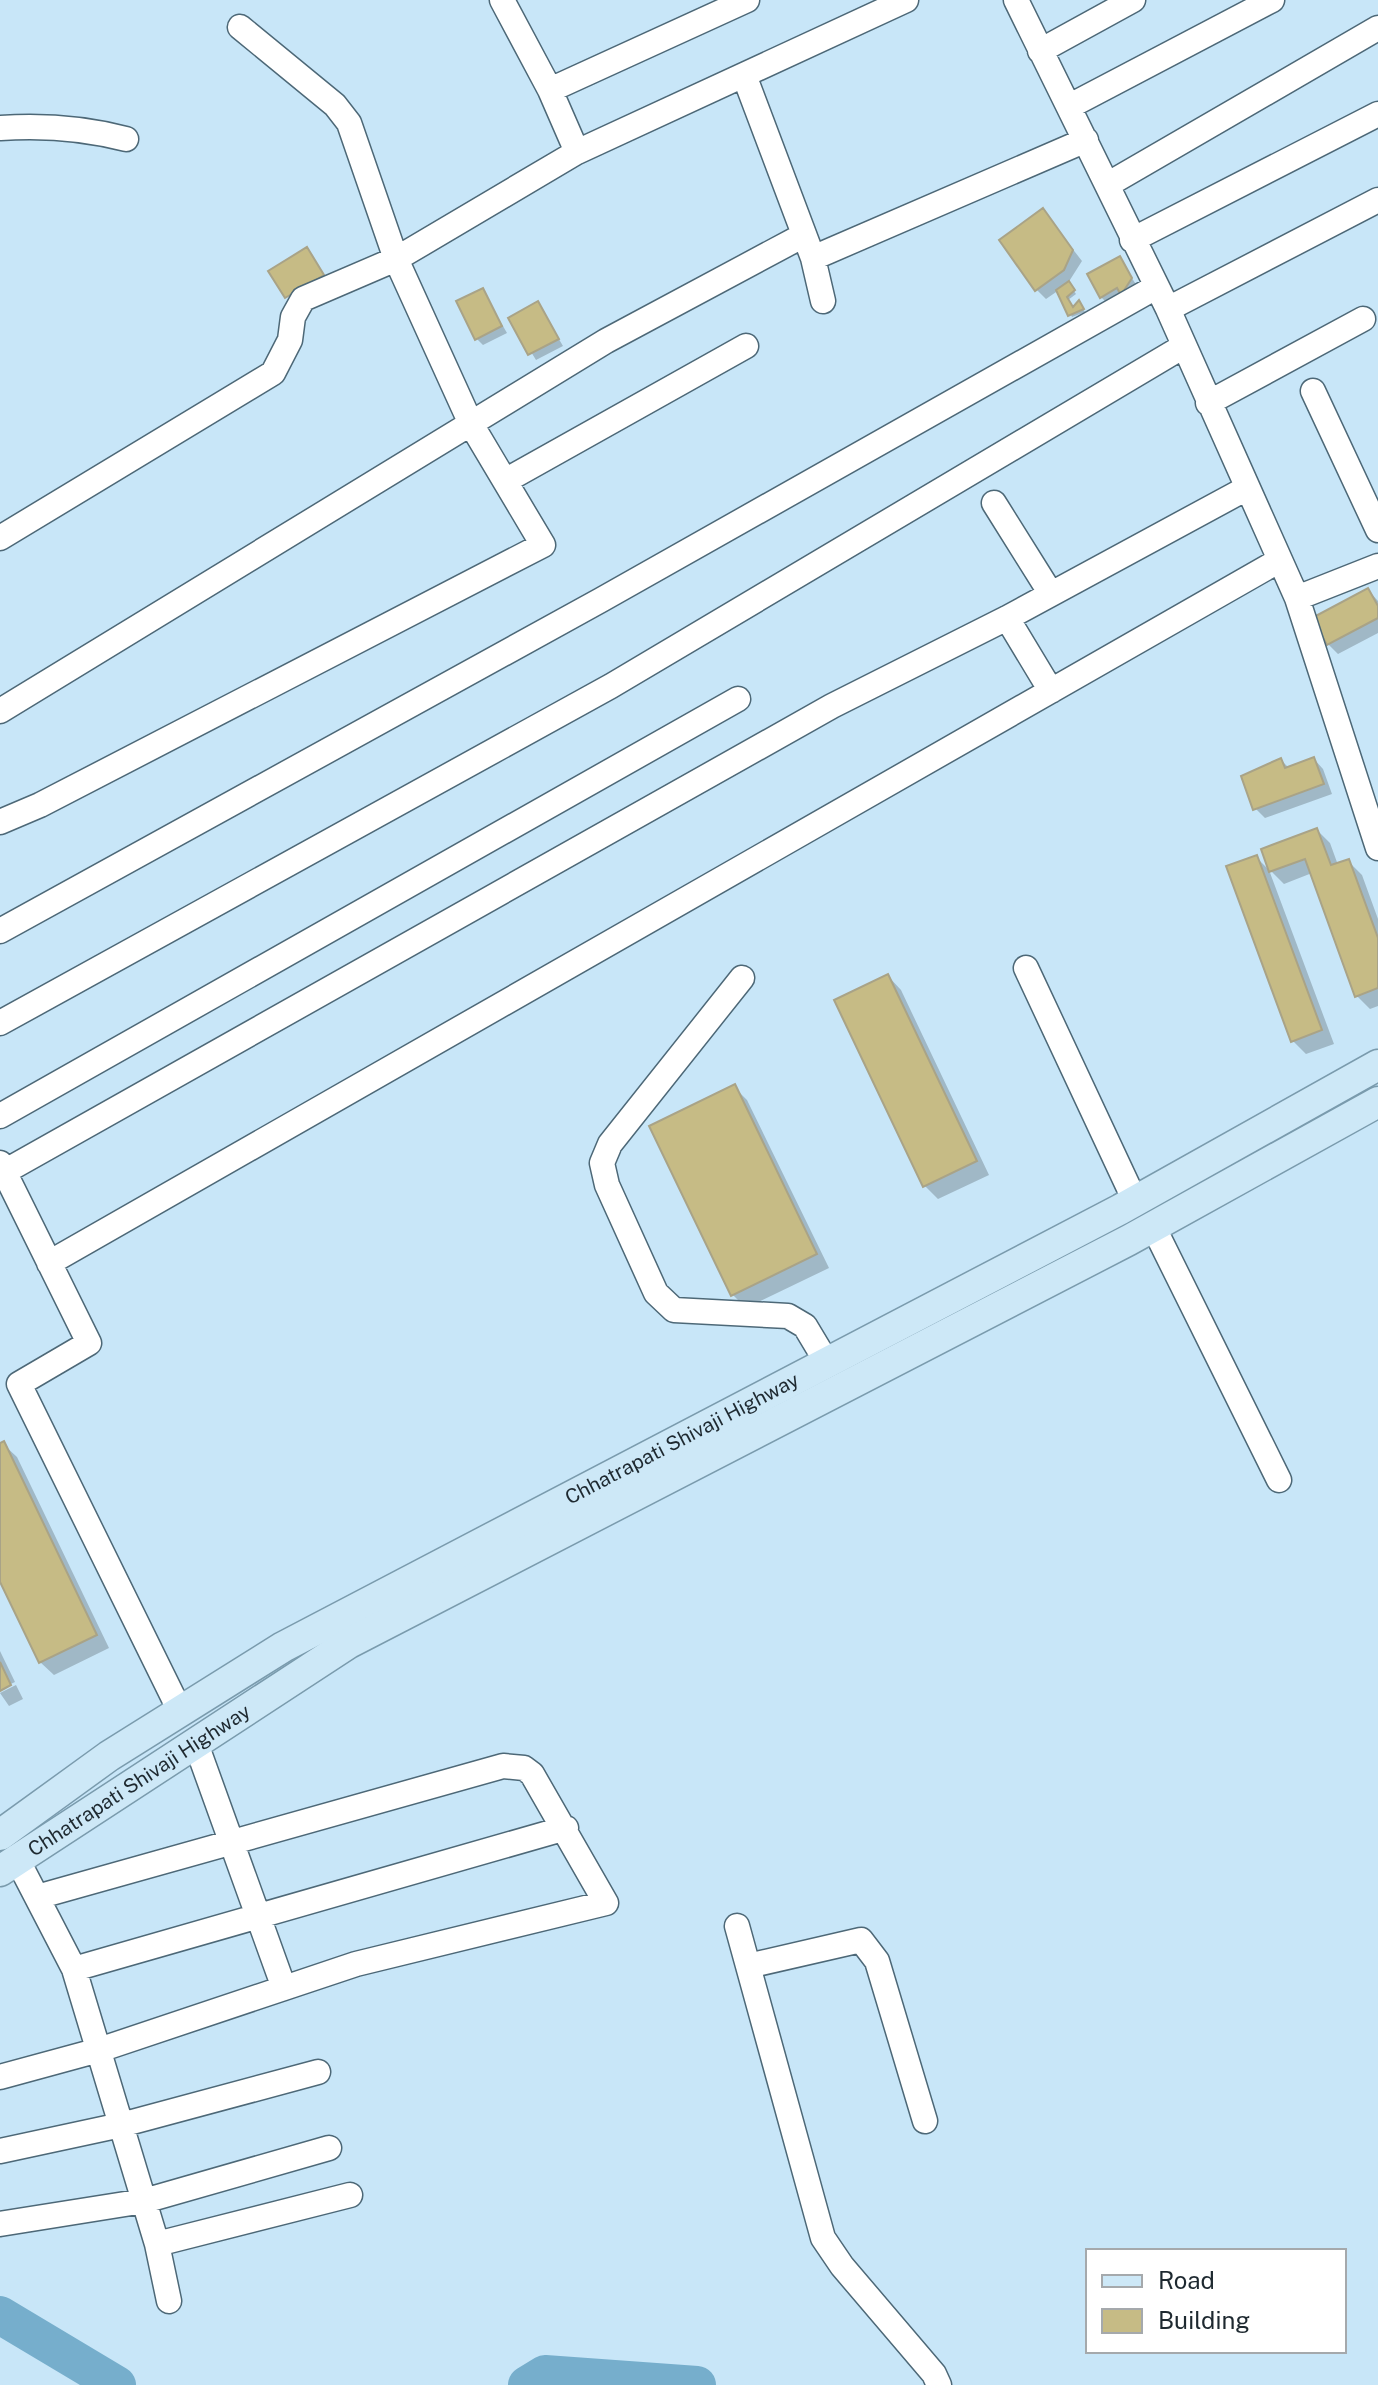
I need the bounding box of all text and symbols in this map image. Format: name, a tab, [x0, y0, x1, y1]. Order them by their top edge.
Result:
street label: Chhatrapati Shivaji Highway	[561, 1367, 803, 1510]
street label: Chhatrapati Shivaji Highway	[23, 1699, 255, 1862]
legend	[1086, 2249, 1346, 2353]
text: Road	[1158, 2266, 1215, 2294]
text: Building	[1158, 2306, 1250, 2334]

